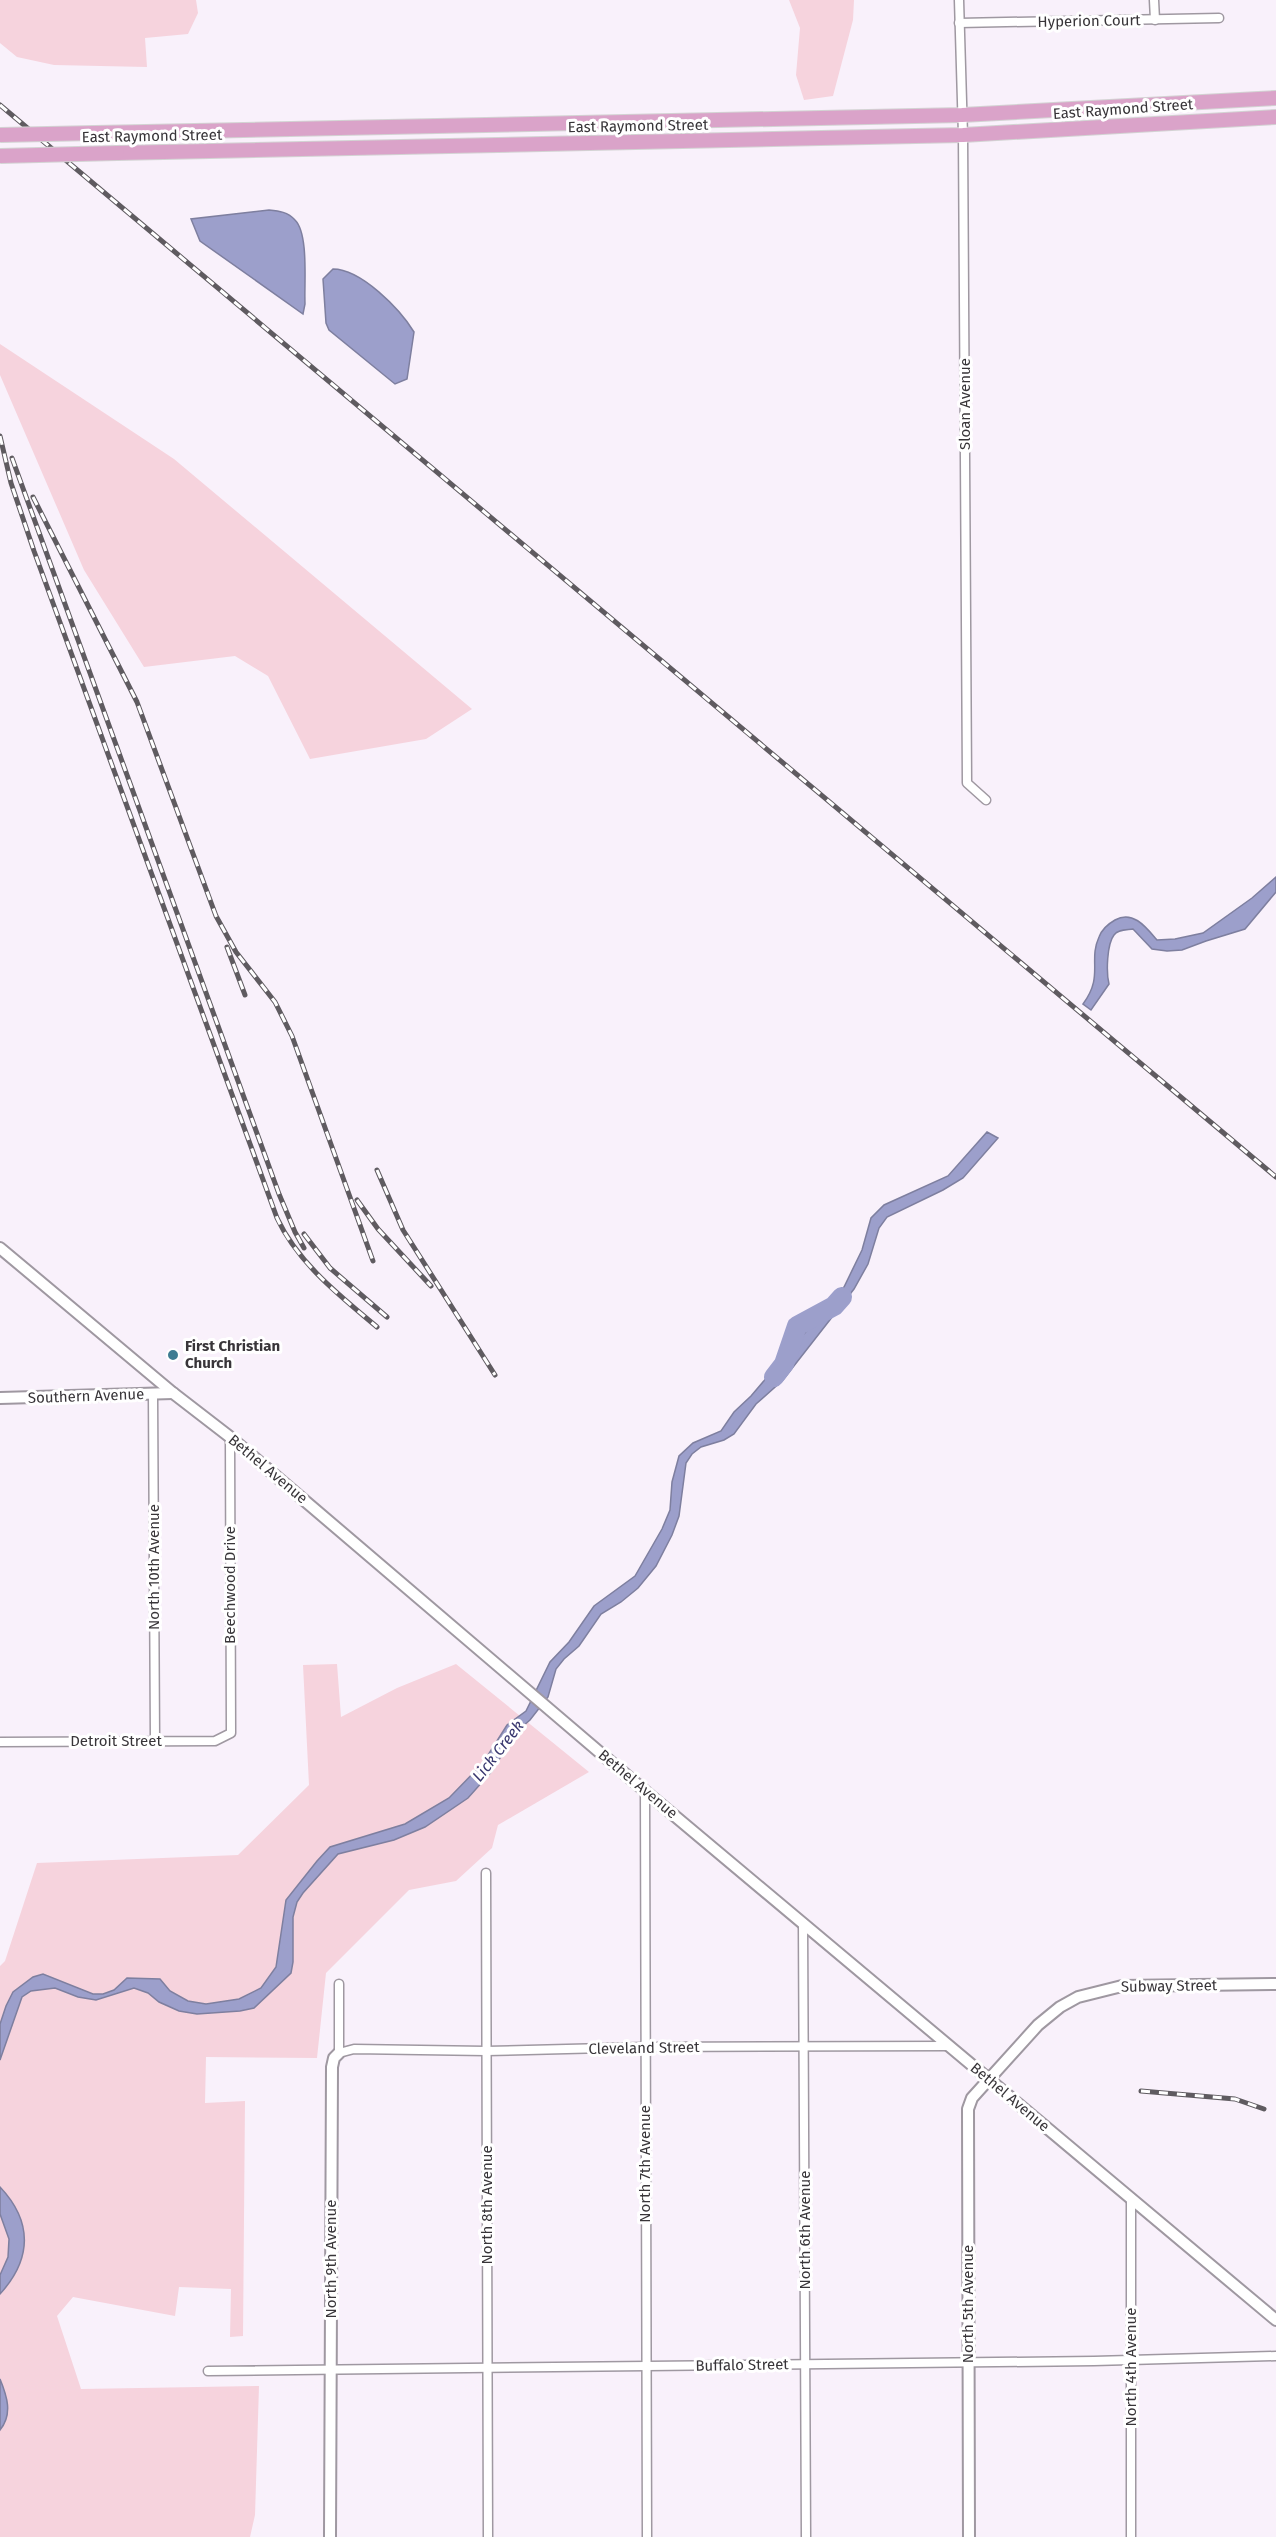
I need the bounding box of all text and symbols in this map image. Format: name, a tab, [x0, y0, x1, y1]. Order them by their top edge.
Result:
street label: Hyperion Court	[1037, 11, 1141, 31]
street label: East Raymond Street	[1052, 95, 1194, 123]
street label: East Raymond Street	[568, 116, 709, 136]
street label: East Raymond Street	[82, 126, 223, 146]
street label: Sloan Avenue	[956, 358, 974, 450]
place label: First Christian Church	[185, 1337, 280, 1372]
marker: First Christian Church	[166, 1348, 180, 1362]
street label: Southern Avenue	[28, 1385, 144, 1407]
street label: Bethel Avenue	[225, 1431, 311, 1507]
street label: North 10th Avenue	[145, 1504, 163, 1630]
street label: Beechwood Drive	[221, 1526, 239, 1644]
water label: Lick Creek	[468, 1716, 528, 1785]
street label: Detroit Street	[70, 1732, 162, 1750]
street label: Bethel Avenue	[595, 1746, 681, 1822]
street label: Subway Street	[1121, 1976, 1218, 1996]
street label: Cleveland Street	[588, 2038, 700, 2058]
street label: Bethel Avenue	[967, 2059, 1053, 2135]
street label: North 7th Avenue	[636, 2105, 654, 2223]
street label: North 8th Avenue	[478, 2145, 496, 2265]
street label: North 6th Avenue	[796, 2171, 814, 2289]
street label: North 9th Avenue	[322, 2200, 340, 2318]
street label: North 5th Avenue	[959, 2245, 977, 2363]
street label: North 4th Avenue	[1122, 2308, 1140, 2426]
street label: Buffalo Street	[695, 2355, 789, 2375]

